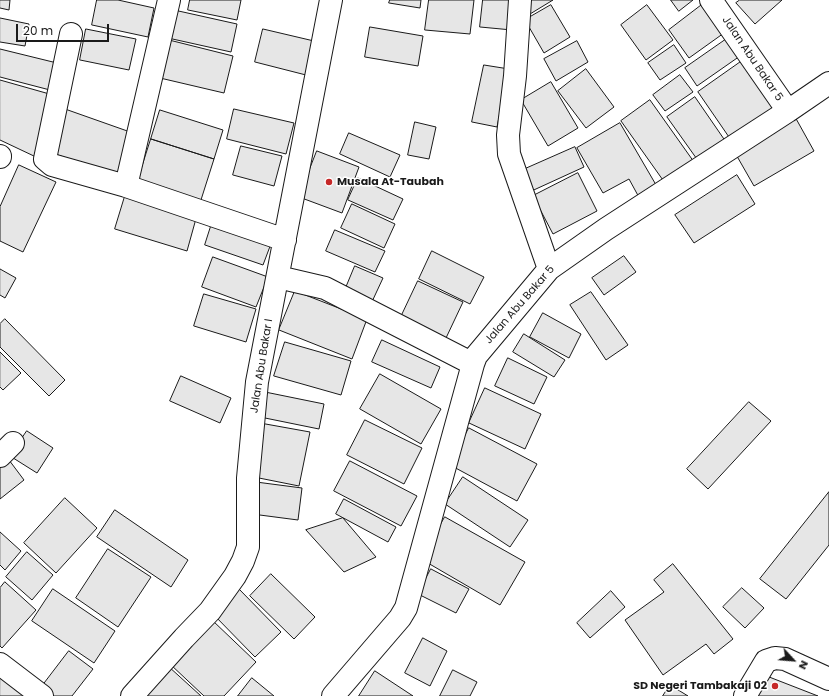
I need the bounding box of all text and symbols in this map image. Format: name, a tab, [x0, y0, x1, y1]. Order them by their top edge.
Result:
street label: Jalan Abu Bakar 5	[719, 14, 785, 104]
scale bar	[18, 16, 111, 42]
text: 20 m	[23, 22, 53, 39]
place label: Musala At-Taubah	[337, 175, 444, 189]
marker: Musala At-Taubah	[324, 177, 334, 187]
street label: Jalan Abu Bakar 5	[482, 263, 558, 347]
street label: Jalan Abu Bakar I	[248, 318, 276, 414]
north arrow	[773, 640, 813, 680]
text: N	[795, 658, 813, 672]
place label: SD Negeri Tambakaji 02	[633, 679, 767, 693]
marker: SD Negeri Tambakaji 02	[770, 681, 780, 691]

